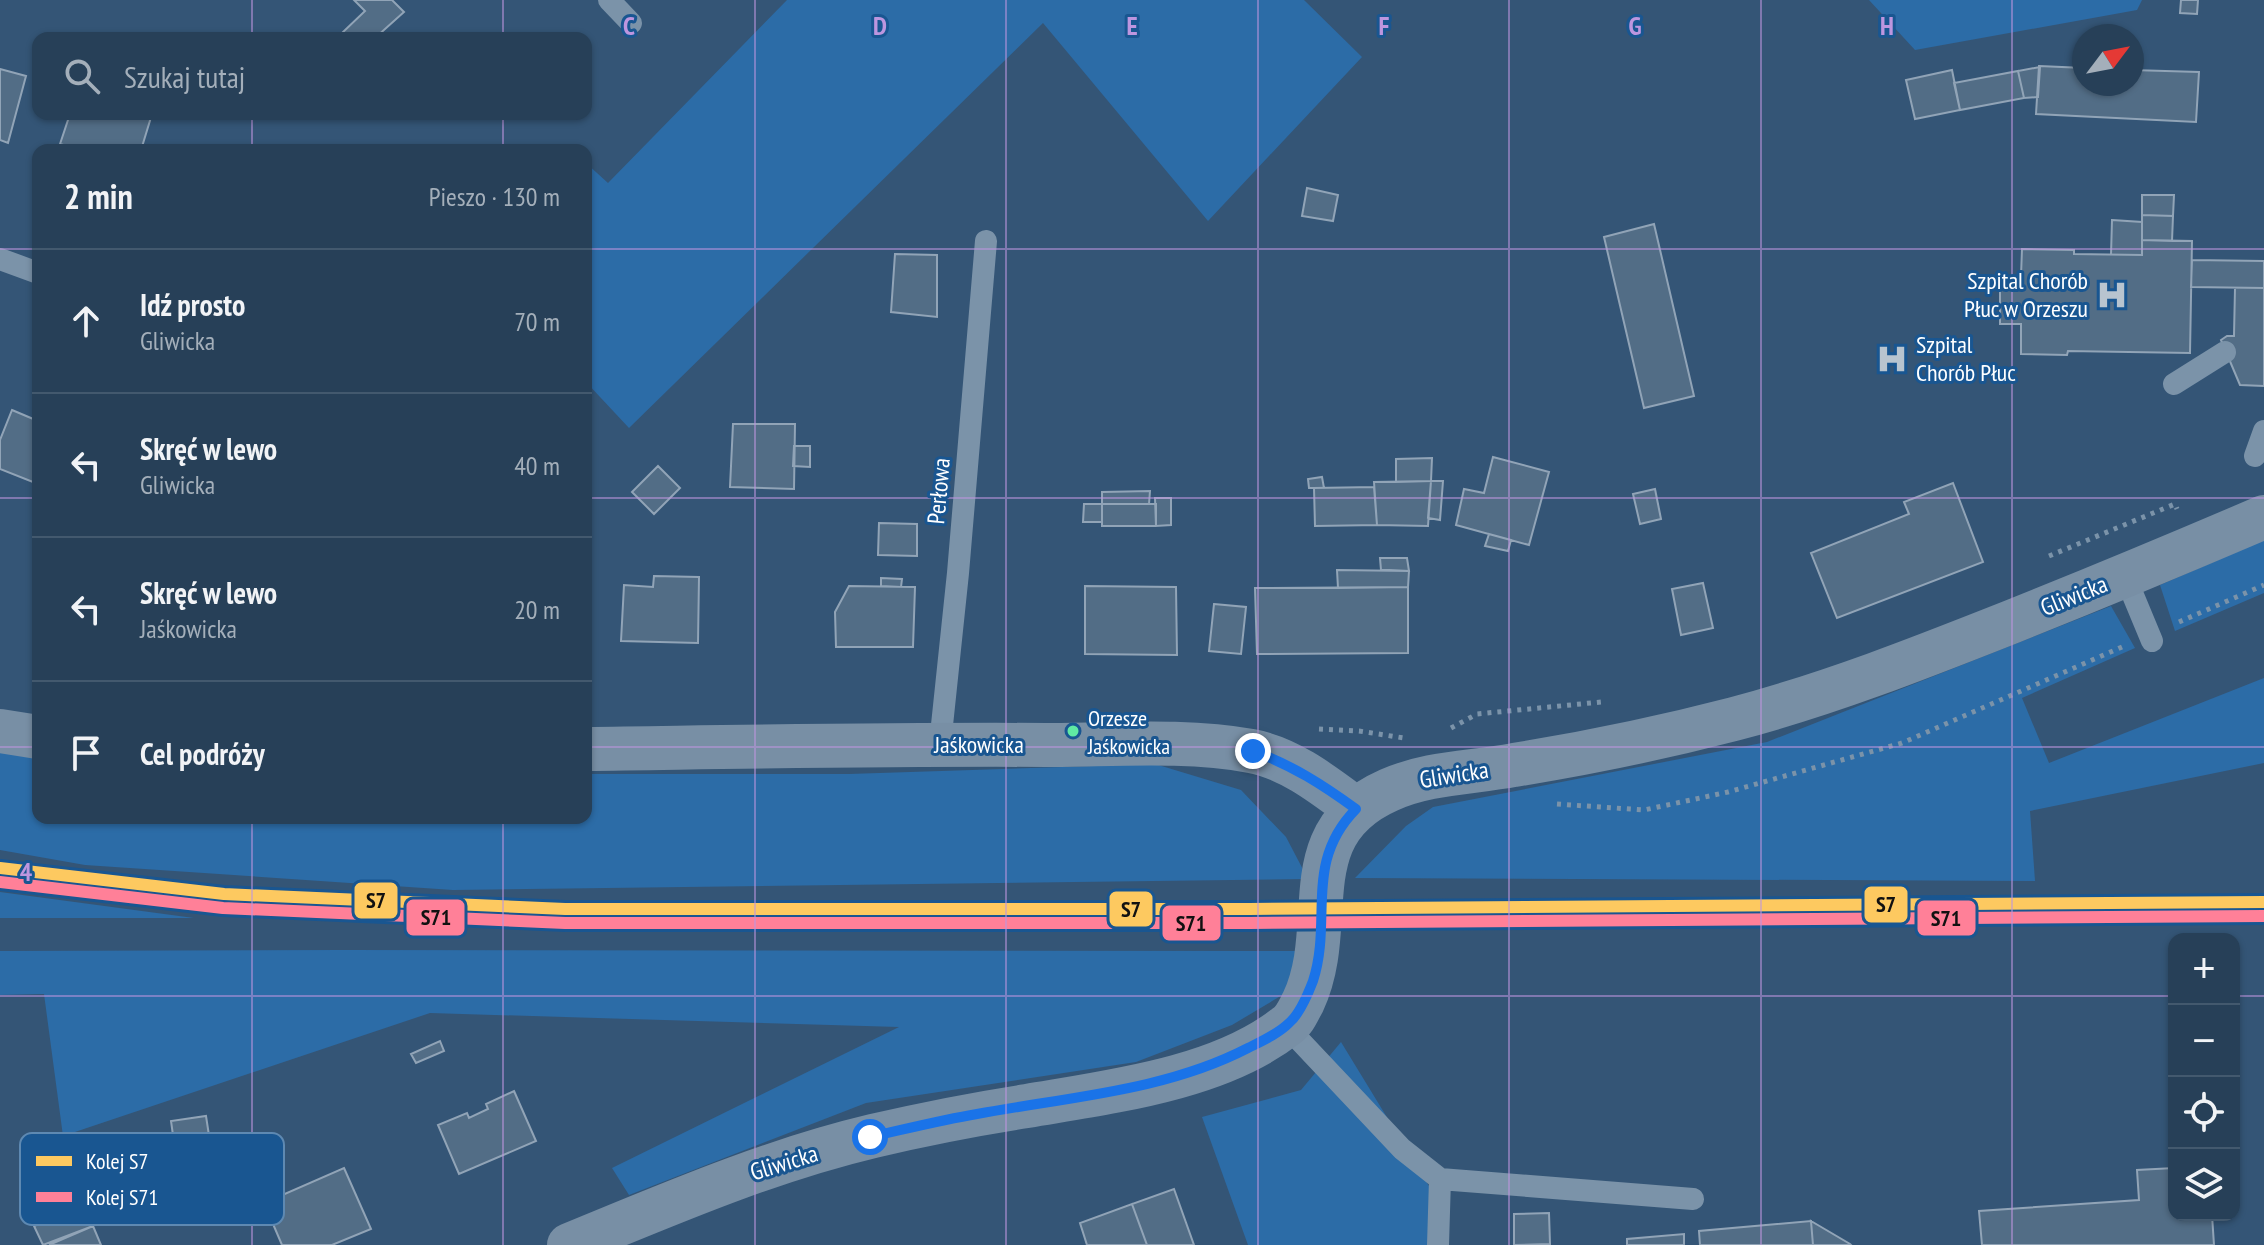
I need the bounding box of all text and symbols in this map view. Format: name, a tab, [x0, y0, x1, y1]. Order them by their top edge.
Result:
text: C	[623, 9, 635, 42]
text: D	[873, 9, 887, 42]
text: E	[1126, 9, 1138, 42]
text: F	[1379, 9, 1390, 42]
text: G	[1628, 9, 1642, 42]
text: H	[1880, 9, 1894, 42]
north arrow	[2072, 24, 2144, 96]
search box	[32, 32, 592, 120]
icon: search	[60, 54, 104, 98]
text: Szukaj tutaj	[124, 57, 245, 96]
text: 2 min	[64, 174, 133, 218]
text: Pieszo · 130 m	[429, 180, 560, 213]
place label: Szpital Chorób Płuc w Orzeszu	[1964, 265, 2088, 324]
hospital icon: Szpital Chorób Płuc w Orzeszu	[2095, 278, 2129, 312]
text: Idź prosto	[140, 285, 245, 324]
icon: ahead	[64, 299, 108, 343]
text: 70 m	[514, 305, 560, 338]
text: Gliwicka	[140, 324, 215, 357]
place label: Szpital Chorób Płuc	[1916, 329, 2016, 388]
hospital icon: Szpital Chorób Płuc	[1875, 342, 1909, 376]
text: Skręć w lewo	[140, 429, 277, 468]
icon: left	[64, 443, 108, 487]
text: 40 m	[514, 449, 560, 482]
street label: Perłowa	[920, 457, 957, 525]
text: Gliwicka	[140, 468, 215, 501]
street label: Gliwicka	[2036, 568, 2112, 623]
text: Skręć w lewo	[140, 573, 277, 612]
icon: left	[64, 587, 108, 631]
text: 20 m	[514, 593, 560, 626]
text: Jaśkowicka	[140, 612, 237, 645]
place label: Orzesze Jaśkowicka	[1087, 704, 1170, 760]
marker: Orzesze Jaśkowicka	[1065, 723, 1081, 739]
street label: Jaśkowicka	[933, 729, 1024, 760]
icon: arrive	[64, 731, 108, 775]
route end	[1235, 733, 1271, 769]
text: Cel podróży	[140, 734, 265, 773]
street label: Gliwicka	[1417, 754, 1491, 795]
text: 4	[20, 855, 33, 888]
line badge: S7	[353, 881, 399, 920]
line badge: S7	[1863, 885, 1909, 924]
text: S7	[366, 886, 386, 914]
line badge: S7	[1108, 890, 1154, 928]
text: S7	[1876, 890, 1896, 918]
text: S7	[1121, 895, 1141, 923]
line badge: S71	[405, 898, 466, 937]
line badge: S71	[1916, 899, 1977, 937]
text: S71	[421, 903, 451, 931]
line badge: S71	[1161, 904, 1222, 942]
text: S71	[1931, 904, 1961, 932]
text: S71	[1176, 909, 1206, 937]
map controls	[2168, 933, 2240, 1221]
button: +	[2168, 933, 2240, 1005]
button: −	[2168, 1005, 2240, 1077]
button: locate	[2168, 1077, 2240, 1149]
route start	[852, 1119, 888, 1155]
legend	[20, 1133, 284, 1225]
street label: Gliwicka	[746, 1138, 822, 1187]
text: Kolej S7	[86, 1147, 148, 1175]
button: layers	[2168, 1149, 2240, 1221]
text: Kolej S71	[86, 1183, 158, 1211]

